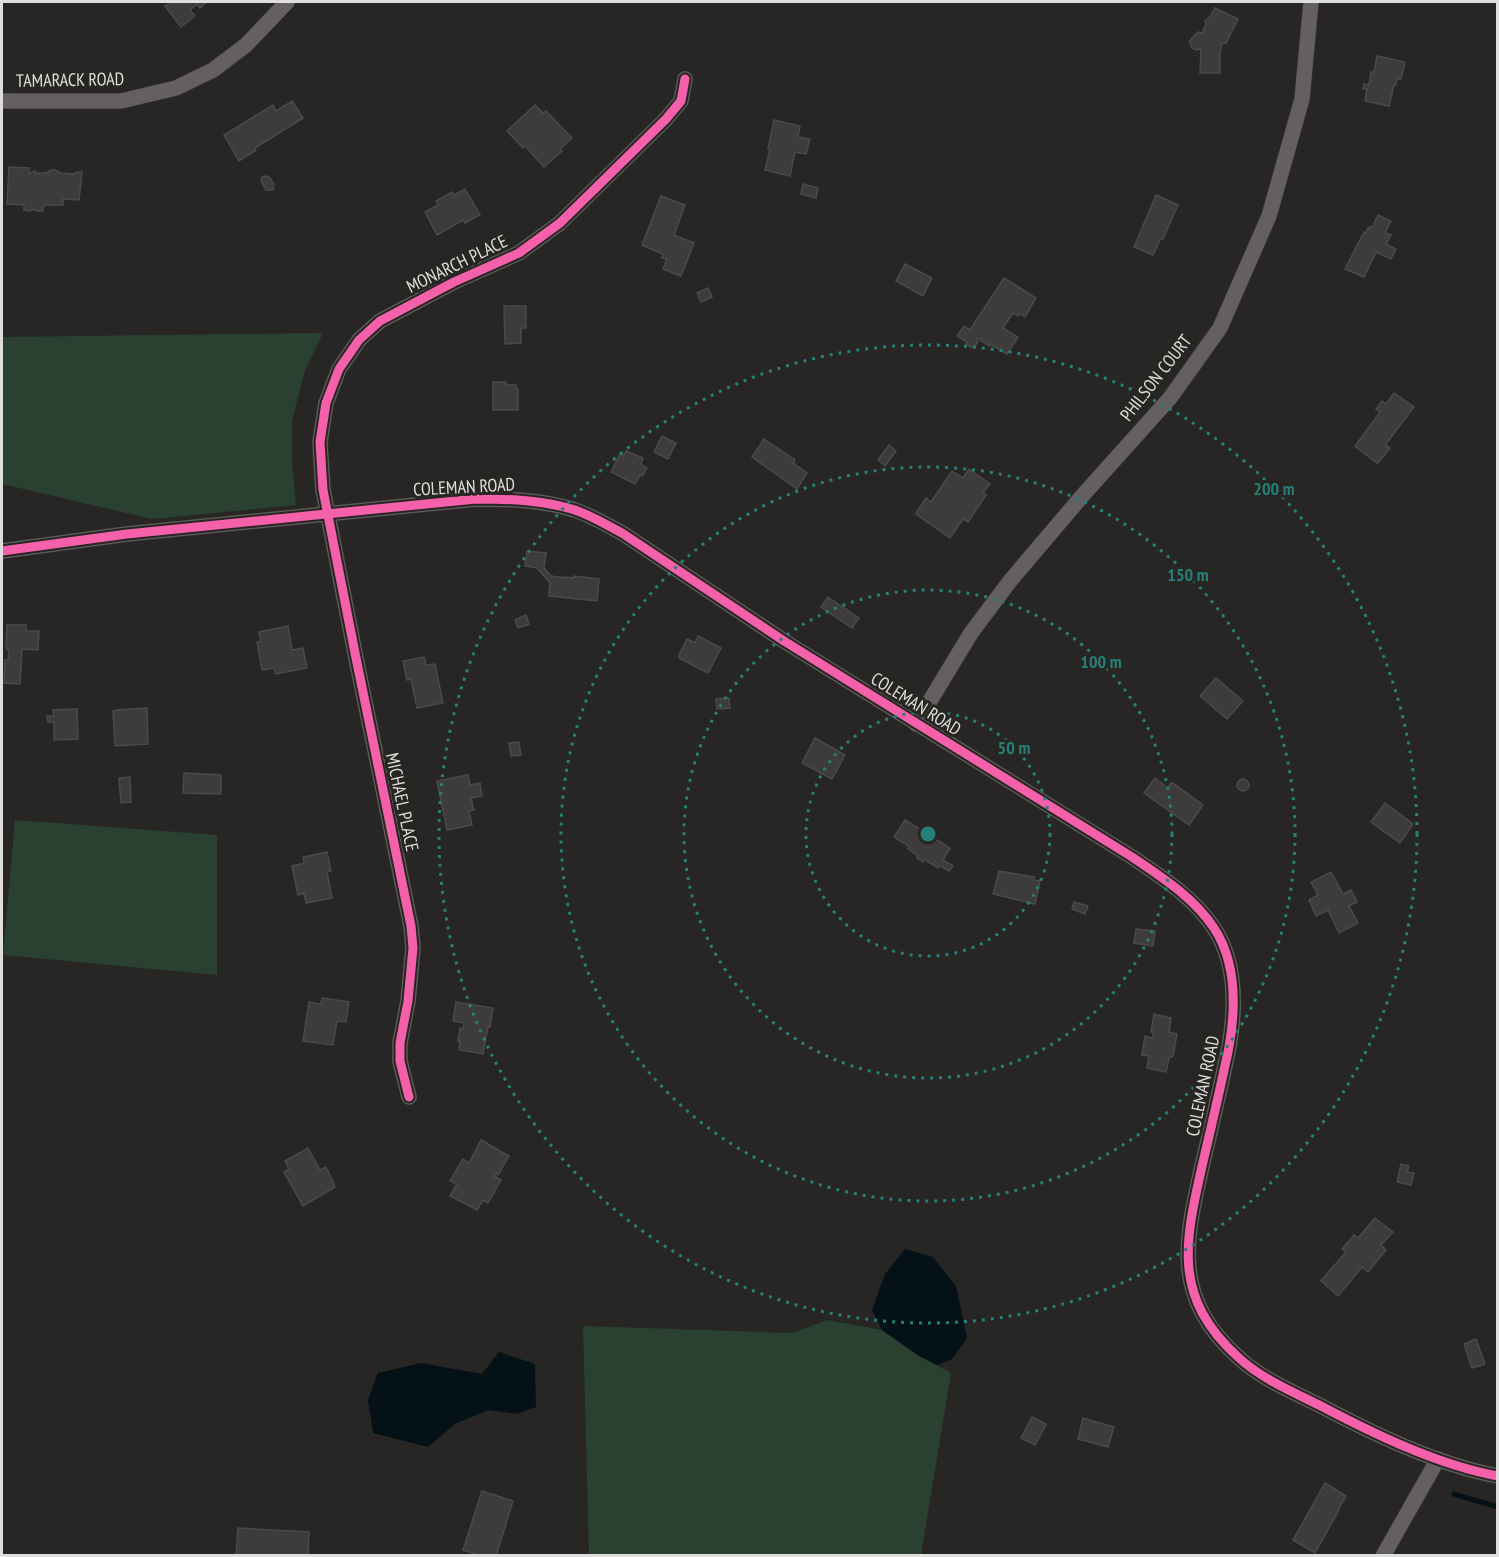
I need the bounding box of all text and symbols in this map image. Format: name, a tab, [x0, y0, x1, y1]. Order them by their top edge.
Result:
street label: TAMARACK ROAD	[16, 67, 124, 92]
street label: MONARCH PLACE	[403, 229, 511, 298]
street label: PHILSON COURT	[1115, 330, 1197, 426]
street label: COLEMAN ROAD	[412, 472, 516, 501]
text: 200 m	[1253, 477, 1295, 500]
text: 150 m	[1167, 563, 1209, 586]
text: 100 m	[1080, 650, 1122, 673]
street label: COLEMAN ROAD	[867, 667, 966, 740]
text: 50 m	[998, 736, 1030, 759]
street label: MICHAEL PLACE	[381, 750, 424, 853]
centre of rings	[918, 824, 938, 844]
street label: COLEMAN ROAD	[1181, 1034, 1224, 1138]

